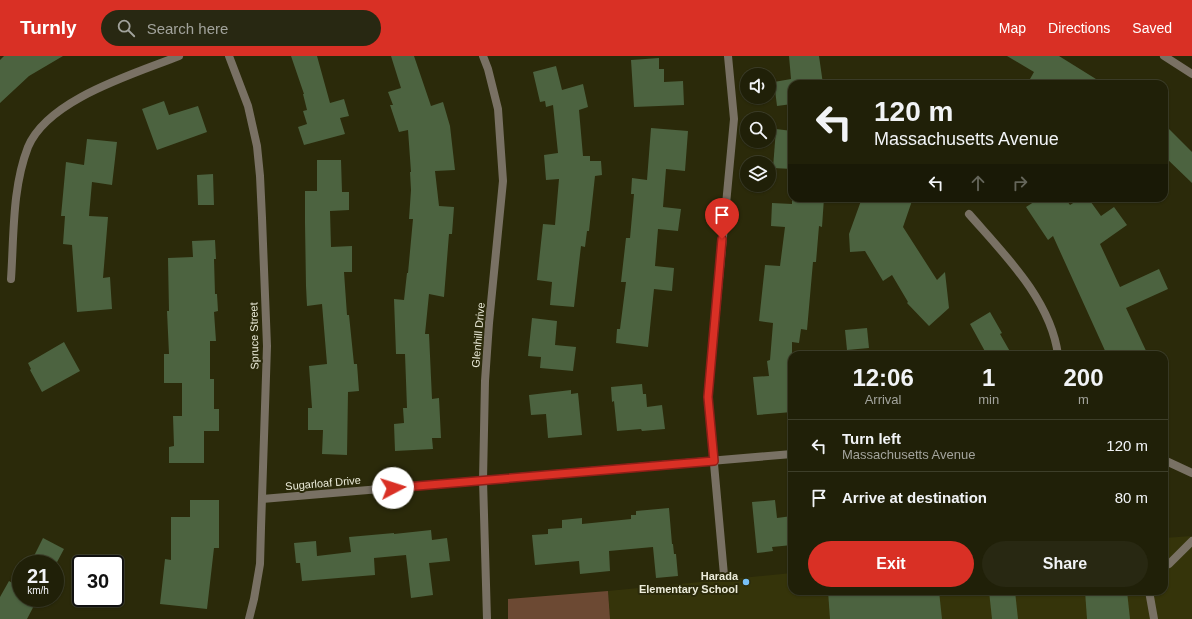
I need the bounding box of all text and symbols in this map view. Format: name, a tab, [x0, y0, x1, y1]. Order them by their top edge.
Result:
search box	[101, 10, 381, 46]
text: Turnly	[20, 17, 77, 38]
icon: search	[115, 17, 137, 39]
text: Search here	[147, 20, 228, 37]
text: Map	[999, 20, 1026, 36]
text: Directions	[1048, 20, 1110, 36]
text: Saved	[1132, 20, 1172, 36]
map controls	[740, 68, 776, 192]
button: sound	[740, 68, 776, 104]
icon: left	[808, 96, 860, 148]
text: 120 m	[874, 96, 953, 127]
button: search	[740, 112, 776, 148]
text: Massachusetts Avenue	[874, 129, 1059, 149]
button: layers	[740, 156, 776, 192]
icon: left	[925, 172, 947, 194]
icon: ahead	[967, 172, 989, 194]
icon: right	[1009, 172, 1031, 194]
pin	[705, 198, 739, 239]
icon: arrive	[711, 204, 733, 226]
street label: Spruce Street	[247, 302, 261, 370]
street label: Glenhill Drive	[469, 302, 487, 368]
text: 12:06	[852, 364, 914, 391]
text: 1	[982, 364, 995, 391]
text: 200	[1064, 364, 1104, 391]
text: Arrival	[865, 392, 902, 407]
text: min	[978, 392, 999, 407]
text: m	[1078, 392, 1089, 407]
text: Turn left	[842, 430, 901, 447]
icon: left	[808, 435, 830, 457]
text: 120 m	[1106, 437, 1148, 454]
text: Massachusetts Avenue	[842, 447, 975, 462]
position arrow	[372, 467, 414, 509]
street label: Sugarloaf Drive	[285, 474, 361, 492]
icon: arrive	[808, 487, 830, 509]
text: Arrive at destination	[842, 489, 987, 506]
text: 80 m	[1115, 489, 1148, 506]
button: Exit	[808, 541, 974, 587]
button: Share	[982, 541, 1148, 587]
speed limit sign: 30	[72, 555, 124, 607]
text: 21	[27, 565, 49, 587]
place label: Harada Elementary School	[639, 570, 739, 595]
marker: Harada Elementary School	[741, 577, 751, 587]
text: km/h	[27, 585, 49, 596]

